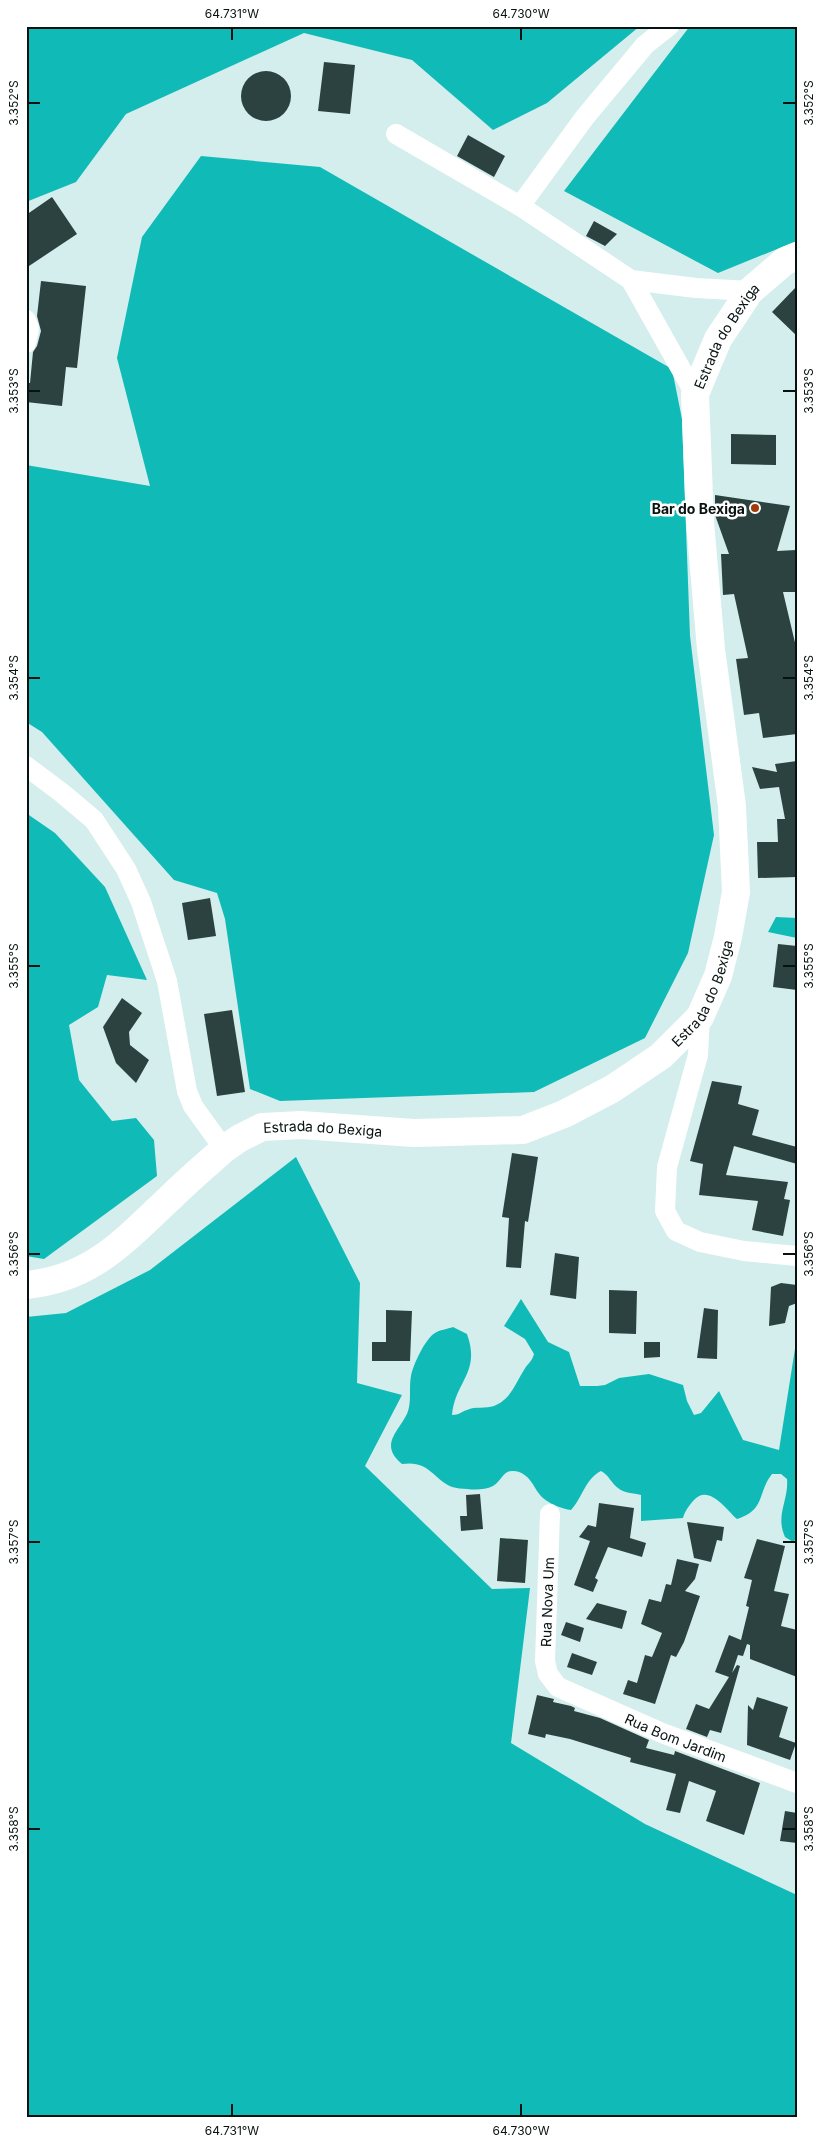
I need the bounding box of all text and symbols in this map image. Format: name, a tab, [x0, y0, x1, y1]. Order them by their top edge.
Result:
text: 64.731°W	[205, 6, 259, 21]
text: 64.730°W	[493, 6, 550, 21]
text: 3.352°S	[6, 80, 21, 126]
text: 3.352°S	[801, 80, 816, 126]
street label: Estrada do Bexiga	[690, 279, 762, 391]
text: 3.353°S	[6, 368, 21, 414]
text: 3.353°S	[801, 368, 816, 414]
place label: Bar do Bexiga	[652, 500, 745, 517]
marker: Bar do Bexiga	[749, 502, 761, 514]
text: 3.354°S	[6, 655, 21, 701]
text: 3.354°S	[801, 655, 816, 701]
street label: Estrada do Bexiga	[667, 938, 735, 1050]
text: 3.355°S	[6, 943, 21, 989]
text: 3.355°S	[801, 943, 816, 989]
street label: Estrada do Bexiga	[263, 1116, 383, 1139]
text: 3.356°S	[6, 1231, 21, 1277]
text: 3.356°S	[801, 1231, 816, 1277]
text: 3.357°S	[6, 1519, 21, 1564]
text: 3.357°S	[801, 1519, 816, 1564]
street label: Rua Nova Um	[537, 1557, 557, 1647]
street label: Rua Bom Jardim	[622, 1709, 729, 1765]
text: 3.358°S	[6, 1806, 21, 1852]
text: 3.358°S	[801, 1806, 816, 1852]
text: 64.731°W	[205, 2123, 259, 2138]
text: 64.730°W	[493, 2123, 550, 2138]

